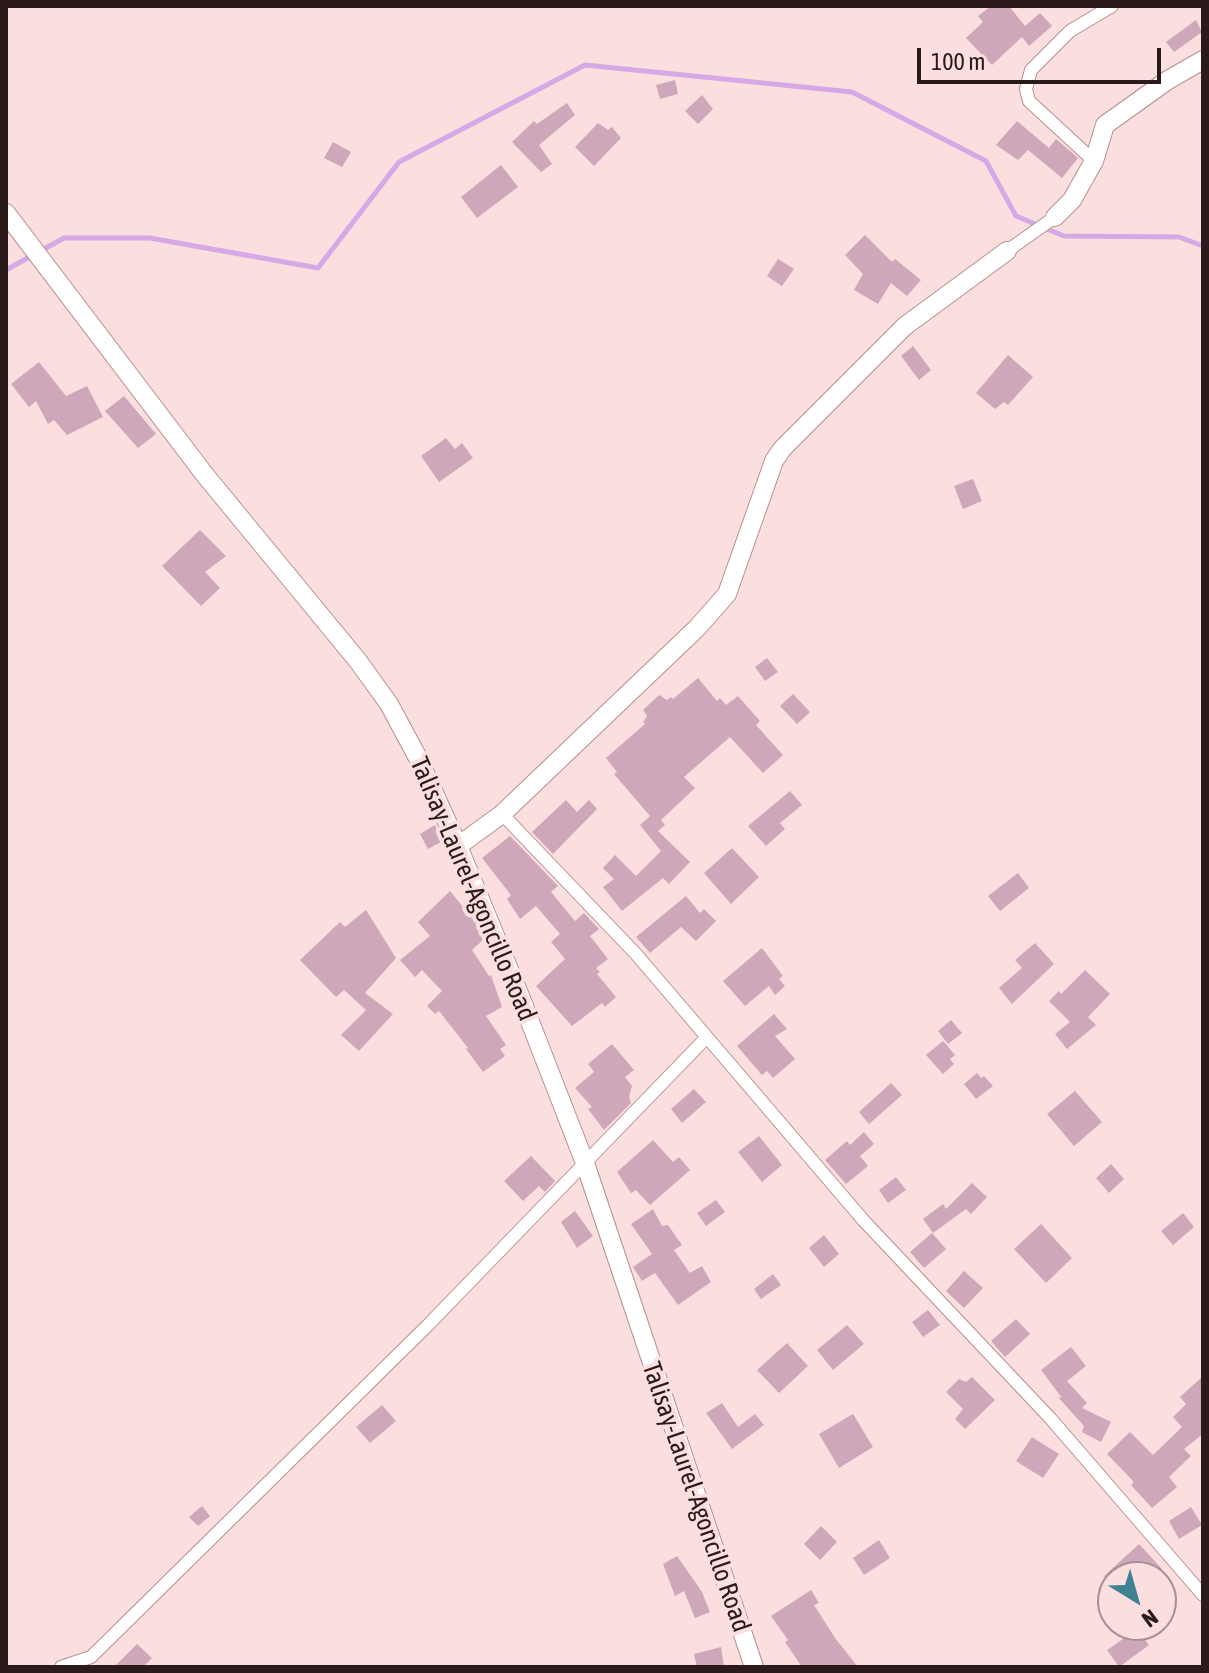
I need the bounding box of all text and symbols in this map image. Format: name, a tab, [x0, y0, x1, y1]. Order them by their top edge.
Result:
scale bar	[921, 32, 1165, 82]
text: 100 m	[931, 48, 985, 75]
street label: Talisay-Laurel-Agoncillo Road	[403, 752, 543, 1026]
street label: Talisay-Laurel-Agoncillo Road	[635, 1358, 757, 1636]
north arrow	[1097, 1561, 1177, 1641]
text: N	[1137, 1604, 1163, 1633]

